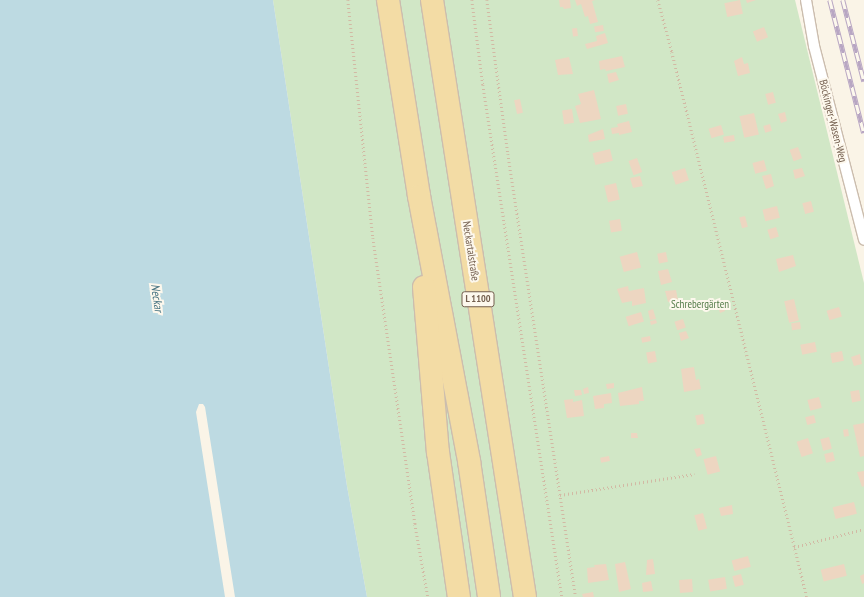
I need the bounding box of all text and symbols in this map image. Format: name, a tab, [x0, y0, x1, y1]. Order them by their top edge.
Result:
street label: Böckinger-Wasen-Weg	[816, 78, 850, 164]
street label: Neckartalstraße	[460, 220, 482, 282]
water label: Neckar	[148, 283, 166, 313]
road number: L 1100	[461, 291, 495, 307]
park label: Schrebergärten	[671, 297, 729, 311]

